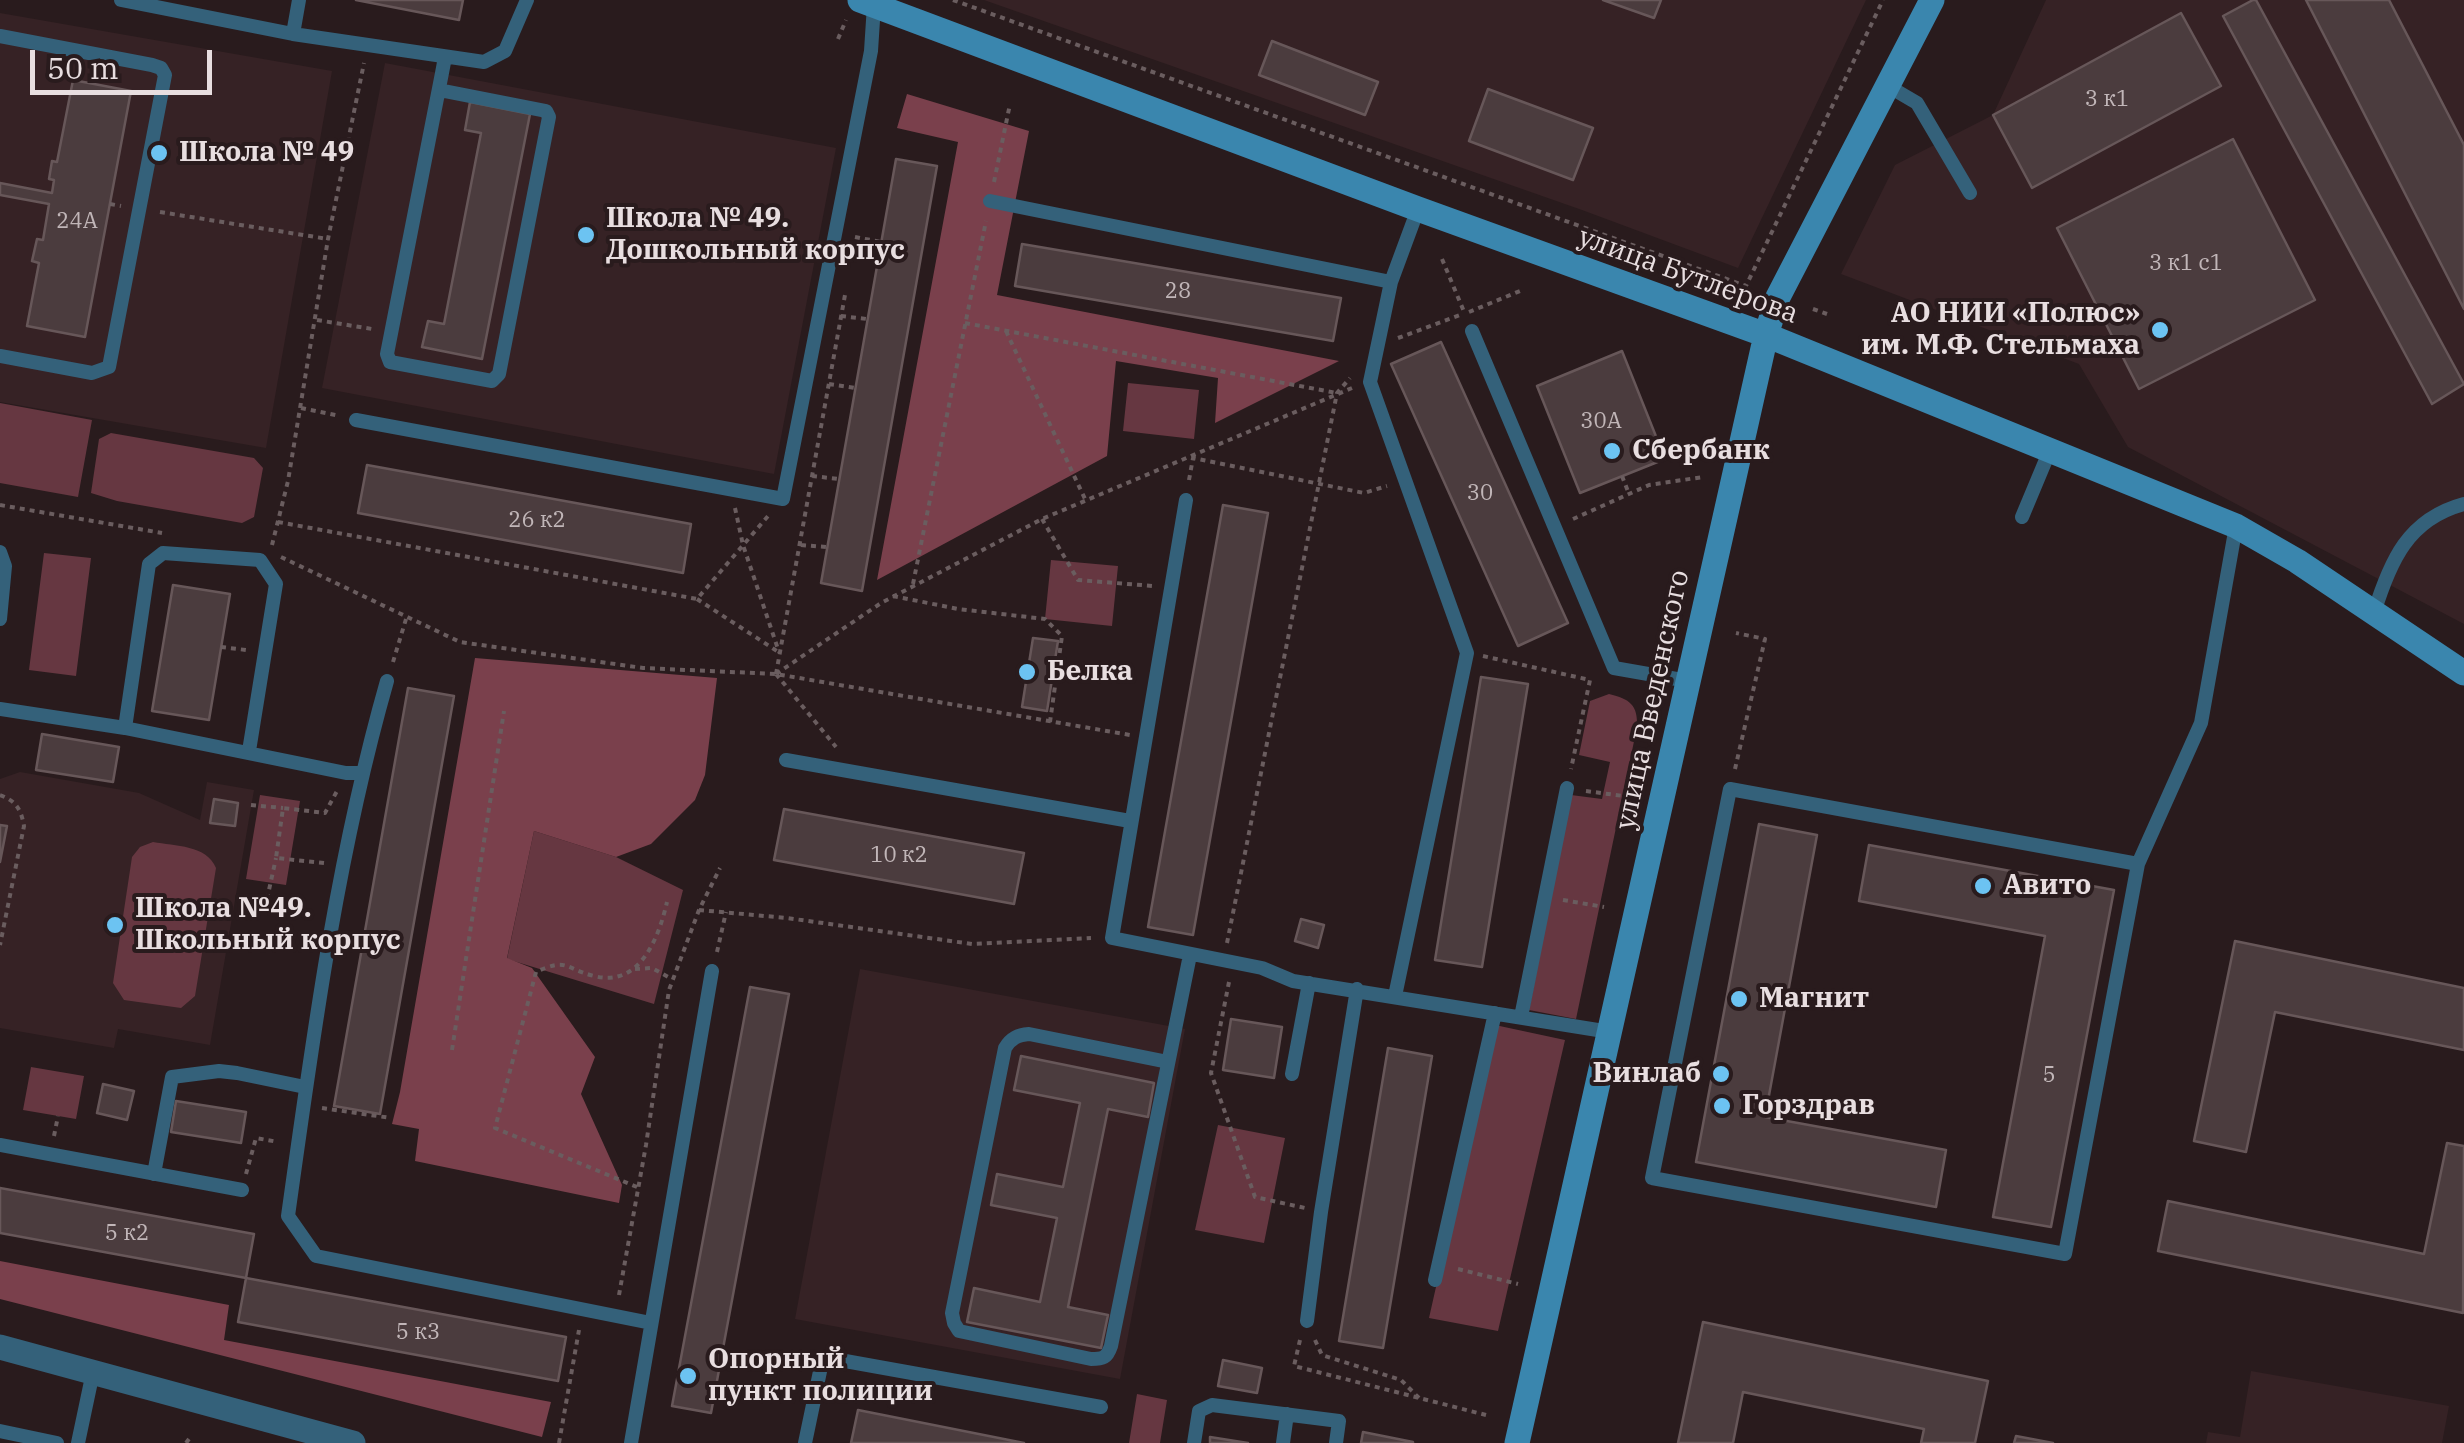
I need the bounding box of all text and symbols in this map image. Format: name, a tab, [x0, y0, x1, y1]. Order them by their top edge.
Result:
scale bar	[35, 30, 218, 92]
text: 50 m	[47, 48, 119, 87]
house number: 3 к1	[2085, 87, 2129, 113]
place label: Школа № 49	[179, 136, 354, 170]
marker: Школа № 49	[148, 142, 170, 164]
place label: Школа № 49. Дошкольный корпус	[606, 202, 905, 268]
house number: 24А	[56, 209, 98, 235]
street label: улица Бутлерова	[1573, 221, 1803, 331]
marker: Школа № 49. Дошкольный корпус	[575, 224, 597, 246]
house number: 3 к1 с1	[2149, 251, 2223, 277]
house number: 28	[1165, 279, 1191, 305]
place label: АО НИИ «Полюс» им. М.Ф. Стельмаха	[1861, 297, 2140, 363]
marker: АО НИИ «Полюс» им. М.Ф. Стельмаха	[2149, 319, 2171, 341]
house number: 30А	[1580, 409, 1622, 435]
place label: Сбербанк	[1632, 434, 1770, 468]
marker: Сбербанк	[1601, 440, 1623, 462]
house number: 30	[1467, 481, 1493, 507]
house number: 26 к2	[508, 508, 566, 534]
street label: улица Введенского	[1609, 567, 1697, 833]
place label: Белка	[1047, 655, 1133, 689]
marker: Белка	[1016, 661, 1038, 683]
house number: 10 к2	[870, 843, 928, 869]
place label: Авито	[2003, 869, 2091, 903]
marker: Авито	[1972, 875, 1994, 897]
place label: Школа №49. Школьный корпус	[135, 892, 401, 958]
marker: Школа №49. Школьный корпус	[104, 914, 126, 936]
place label: Магнит	[1759, 982, 1869, 1016]
marker: Магнит	[1728, 988, 1750, 1010]
place label: Винлаб	[1593, 1057, 1701, 1091]
marker: Винлаб	[1710, 1063, 1732, 1085]
house number: 5	[2042, 1063, 2056, 1089]
place label: Горздрав	[1742, 1089, 1875, 1123]
marker: Горздрав	[1711, 1095, 1733, 1117]
house number: 5 к2	[105, 1221, 149, 1247]
house number: 5 к3	[396, 1320, 440, 1346]
place label: Опорный пункт полиции	[708, 1343, 933, 1409]
marker: Опорный пункт полиции	[677, 1365, 699, 1387]

